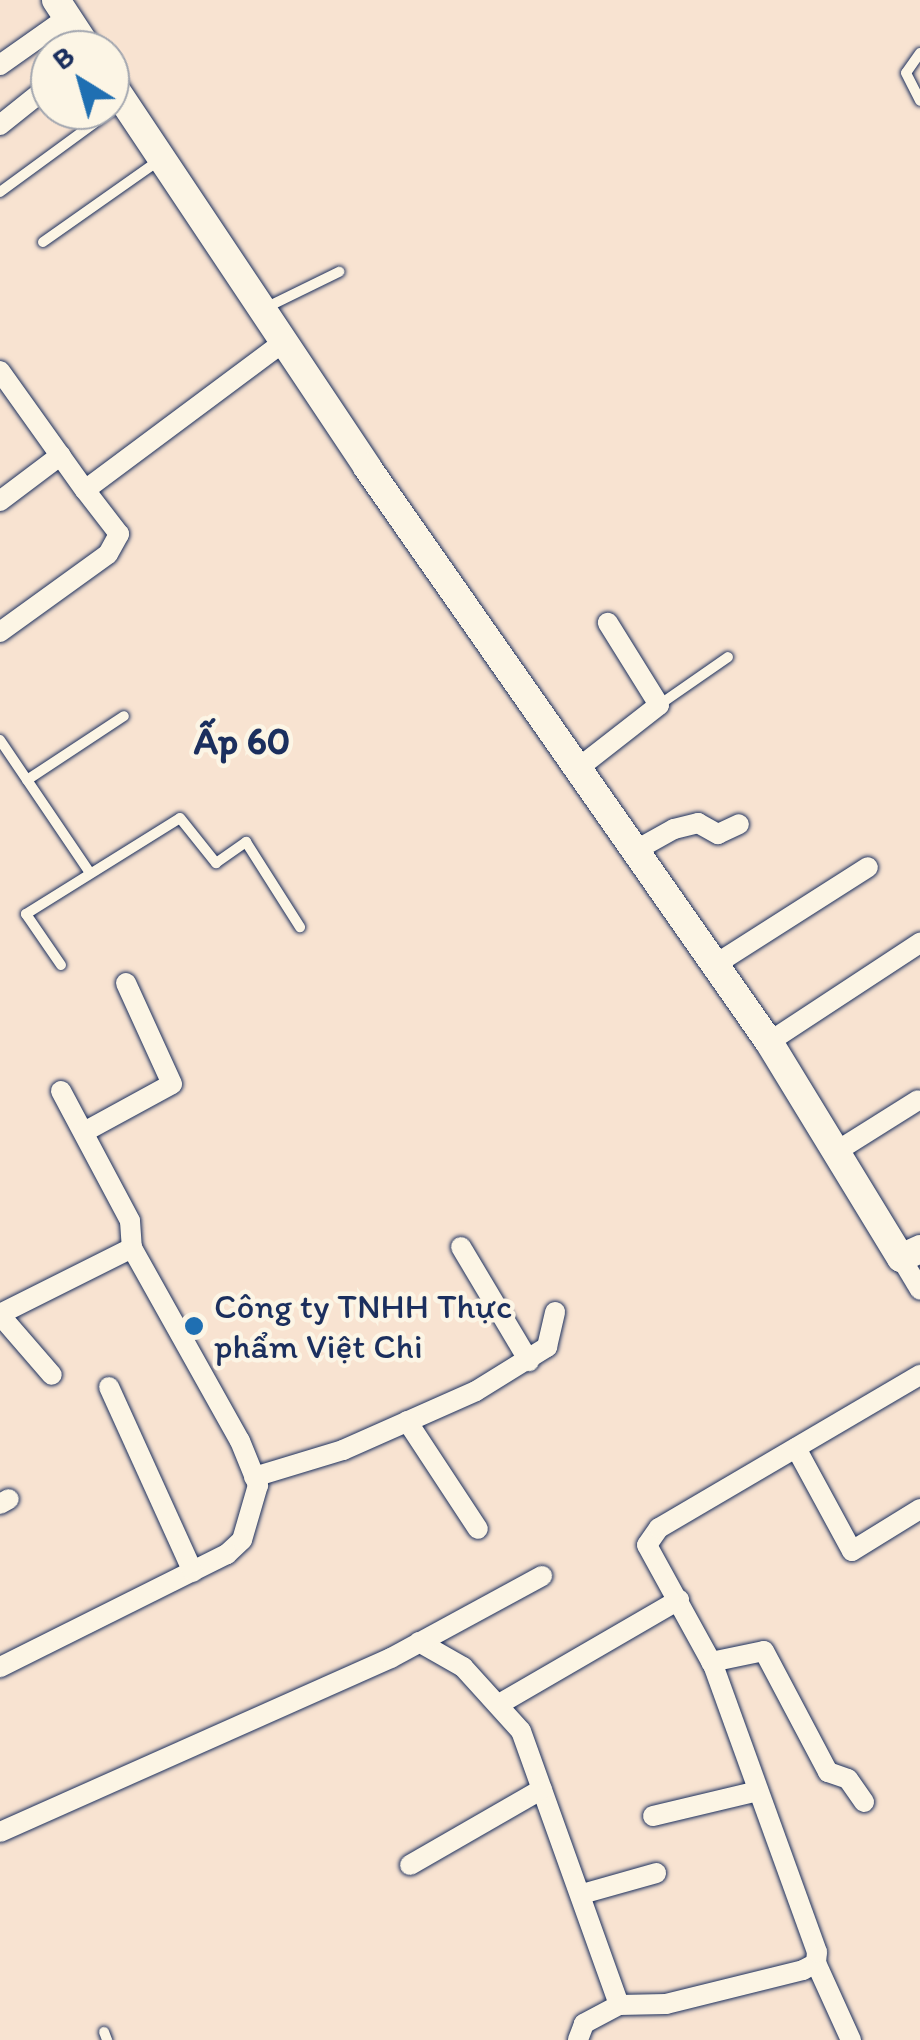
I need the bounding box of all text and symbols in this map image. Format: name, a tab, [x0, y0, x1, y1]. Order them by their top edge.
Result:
north arrow	[30, 30, 130, 130]
text: B	[46, 39, 81, 77]
district label: Ấp 60	[194, 719, 290, 765]
place label: Công ty TNHH Thực phẩm Việt Chi	[214, 1285, 512, 1367]
marker: Công ty TNHH Thực phẩm Việt Chi	[183, 1315, 205, 1337]

